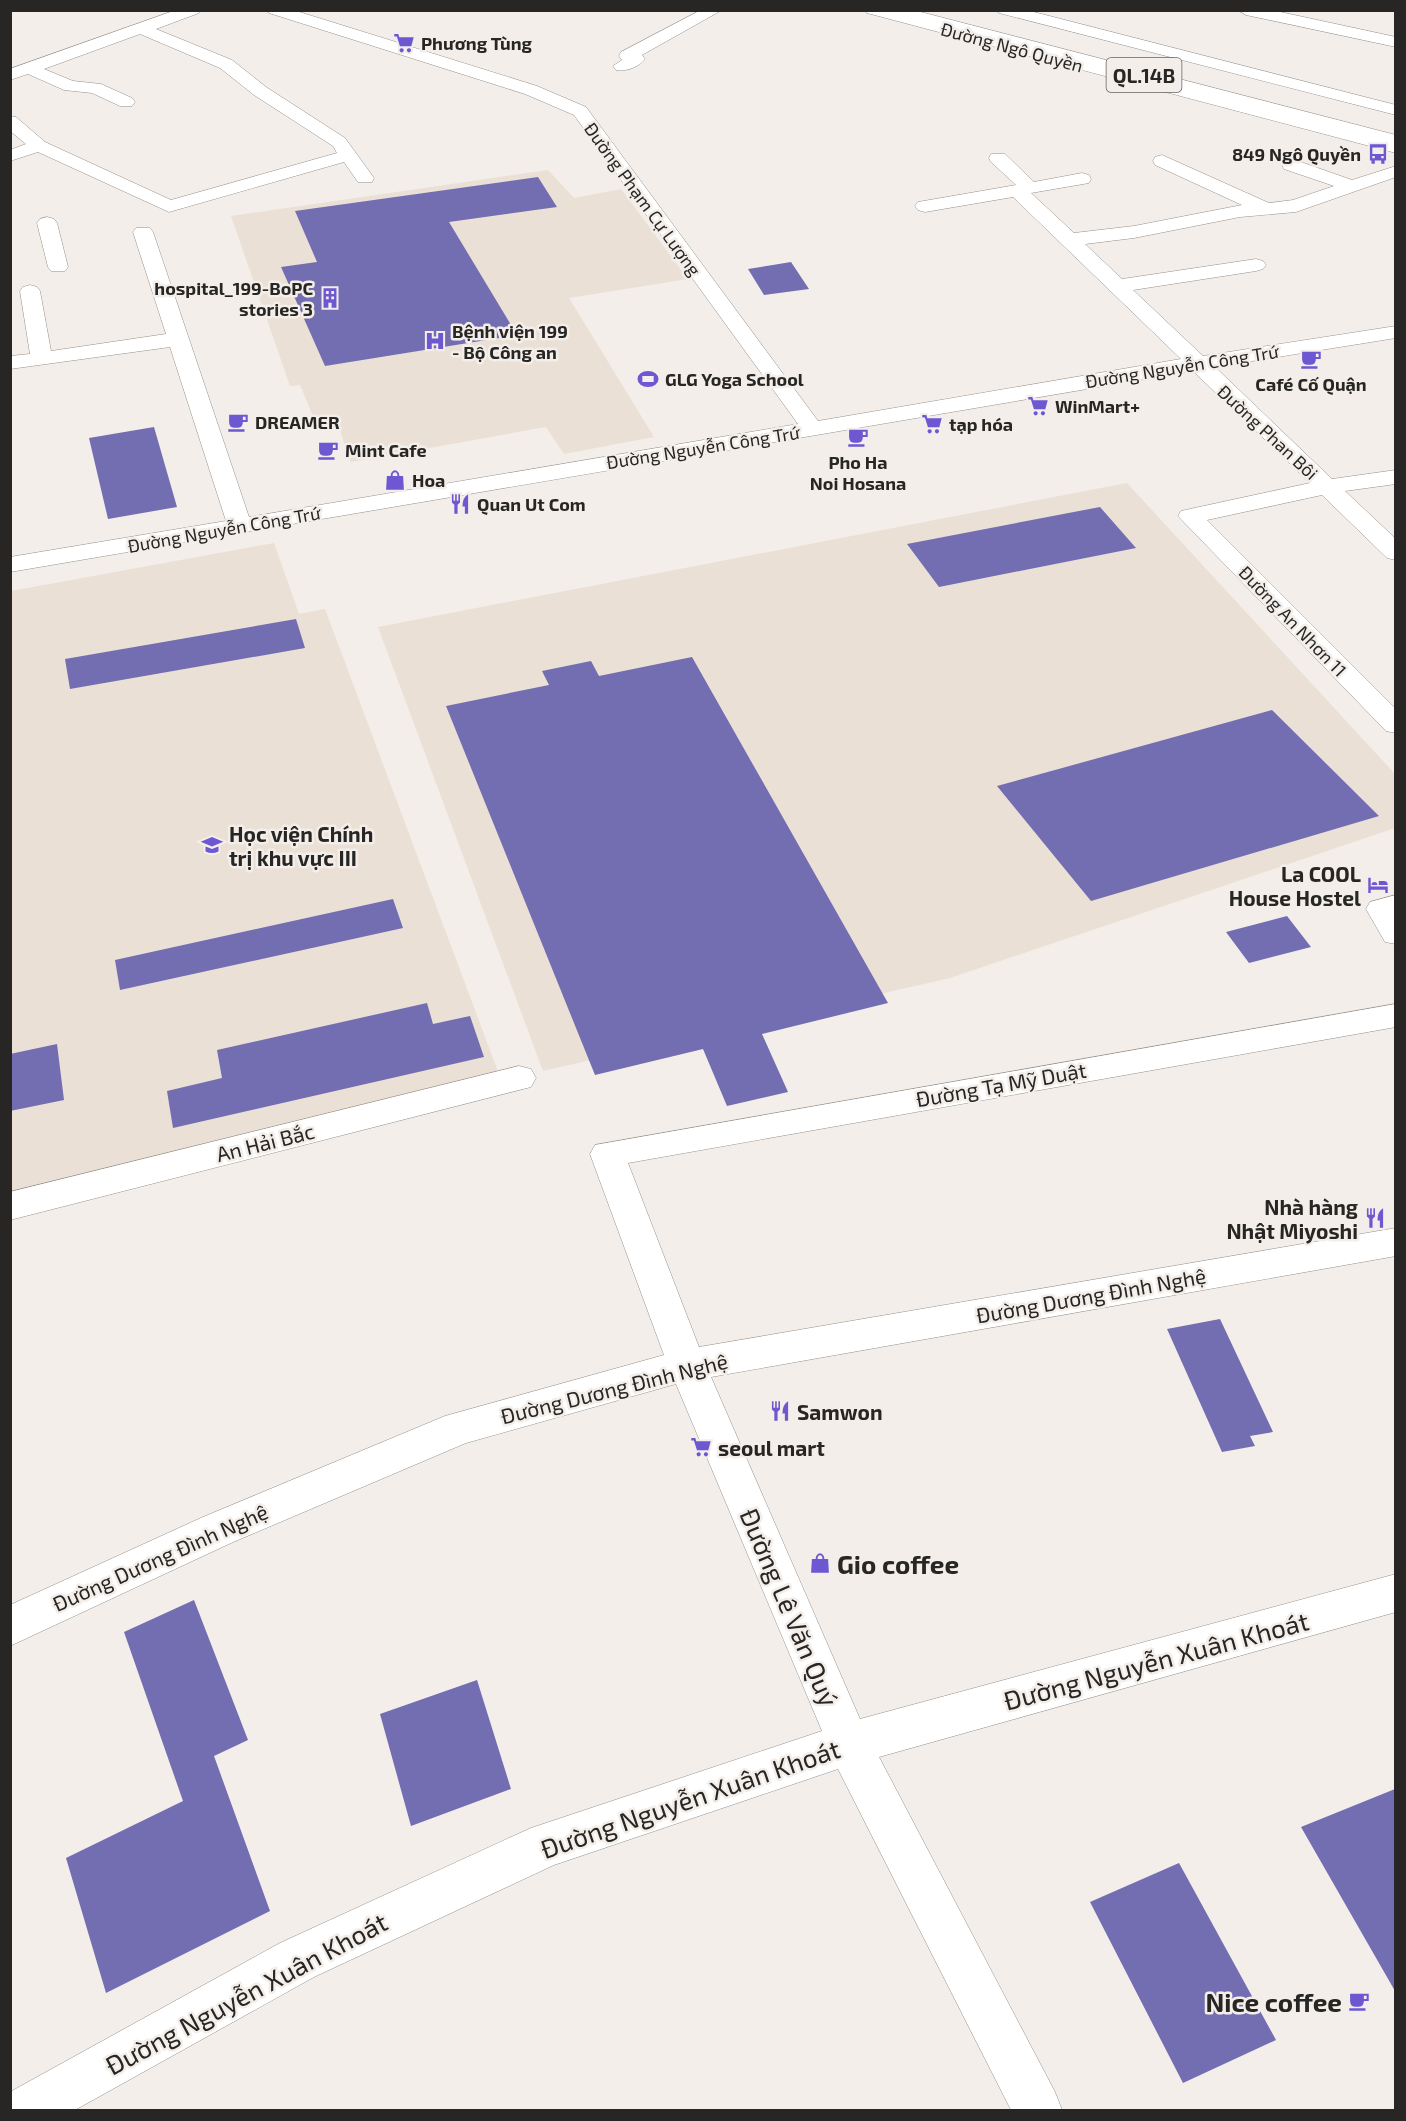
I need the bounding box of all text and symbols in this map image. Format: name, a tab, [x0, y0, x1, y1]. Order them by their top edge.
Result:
street label: Đường Ngô Quyền	[938, 17, 1086, 77]
supermarket icon: Phương Tùng	[392, 31, 416, 55]
place label: Phương Tùng	[421, 32, 533, 54]
road number: QL.14B	[1106, 58, 1182, 92]
street label: Đường Phạm Cự Lượng	[580, 118, 706, 280]
bus stop icon: 849 Ngô Quyền	[1366, 142, 1390, 166]
place label: 849 Ngô Quyền	[1232, 143, 1361, 165]
place label: hospital_199-BoPC stories 3	[154, 277, 313, 320]
building icon: hospital_199-BoPC stories 3	[318, 286, 342, 310]
place label: Bệnh viện 199 - Bộ Công an	[452, 320, 568, 363]
hospital icon: Bệnh viện 199 - Bộ Công an	[423, 329, 447, 353]
street label: Đường Nguyễn Công Trứ	[1084, 340, 1282, 392]
cafe icon: Café Cố Quận	[1299, 347, 1323, 371]
sports icon: GLG Yoga School	[636, 367, 660, 391]
place label: GLG Yoga School	[665, 368, 804, 390]
place label: Café Cố Quận	[1255, 373, 1367, 395]
street label: Đường Phan Bôi	[1213, 380, 1323, 484]
supermarket icon: WinMart+	[1026, 394, 1050, 418]
place label: WinMart+	[1055, 395, 1140, 417]
cafe icon: DREAMER	[226, 410, 250, 434]
place label: DREAMER	[255, 411, 340, 433]
supermarket icon: tạp hóa	[920, 412, 944, 436]
place label: tạp hóa	[949, 413, 1013, 435]
street label: Đường Nguyễn Công Trứ	[605, 421, 803, 473]
cafe icon: Pho Ha Noi Hosana	[846, 425, 870, 449]
cafe icon: Mint Cafe	[316, 438, 340, 462]
place label: Mint Cafe	[345, 439, 427, 461]
place label: Pho Ha Noi Hosana	[810, 451, 906, 494]
shop icon: Hoa	[383, 468, 407, 492]
place label: Hoa	[412, 469, 445, 491]
restaurant icon: Quan Ut Com	[448, 492, 472, 516]
place label: Quan Ut Com	[477, 493, 586, 515]
street label: Đường Nguyễn Công Trứ	[126, 501, 323, 557]
street label: Đường An Nhơn 11	[1235, 561, 1351, 681]
place label: Học viện Chính trị khu vực III	[229, 821, 373, 870]
school or university icon: Học viện Chính trị khu vực III	[200, 833, 224, 857]
place label: La COOL House Hostel	[1229, 861, 1361, 910]
hotel icon: La COOL House Hostel	[1366, 873, 1390, 897]
street label: Đường Tạ Mỹ Duật	[914, 1057, 1088, 1111]
street label: An Hải Bắc	[213, 1118, 317, 1166]
place label: Nhà hàng Nhật Miyoshi	[1226, 1194, 1358, 1244]
restaurant icon: Nhà hàng Nhật Miyoshi	[1363, 1206, 1387, 1230]
street label: Đường Dương Đình Nghệ	[974, 1262, 1208, 1328]
street label: Đường Dương Đình Nghệ	[498, 1348, 730, 1428]
restaurant icon: Samwon	[768, 1399, 792, 1423]
place label: Samwon	[797, 1399, 883, 1424]
supermarket icon: seoul mart	[689, 1435, 713, 1459]
place label: seoul mart	[718, 1435, 825, 1460]
street label: Đường Dương Đình Nghệ	[49, 1498, 271, 1616]
street label: Đường Lê Văn Quý	[734, 1503, 846, 1711]
place label: Gio coffee	[837, 1548, 959, 1579]
shop icon: Gio coffee	[808, 1551, 832, 1575]
street label: Đường Nguyễn Xuân Khoát	[1000, 1604, 1312, 1716]
street label: Đường Nguyễn Xuân Khoát	[536, 1732, 844, 1864]
street label: Đường Nguyễn Xuân Khoát	[100, 1905, 392, 2081]
place label: Nice coffee	[1206, 1986, 1342, 2017]
cafe icon: Nice coffee	[1347, 1989, 1371, 2013]

